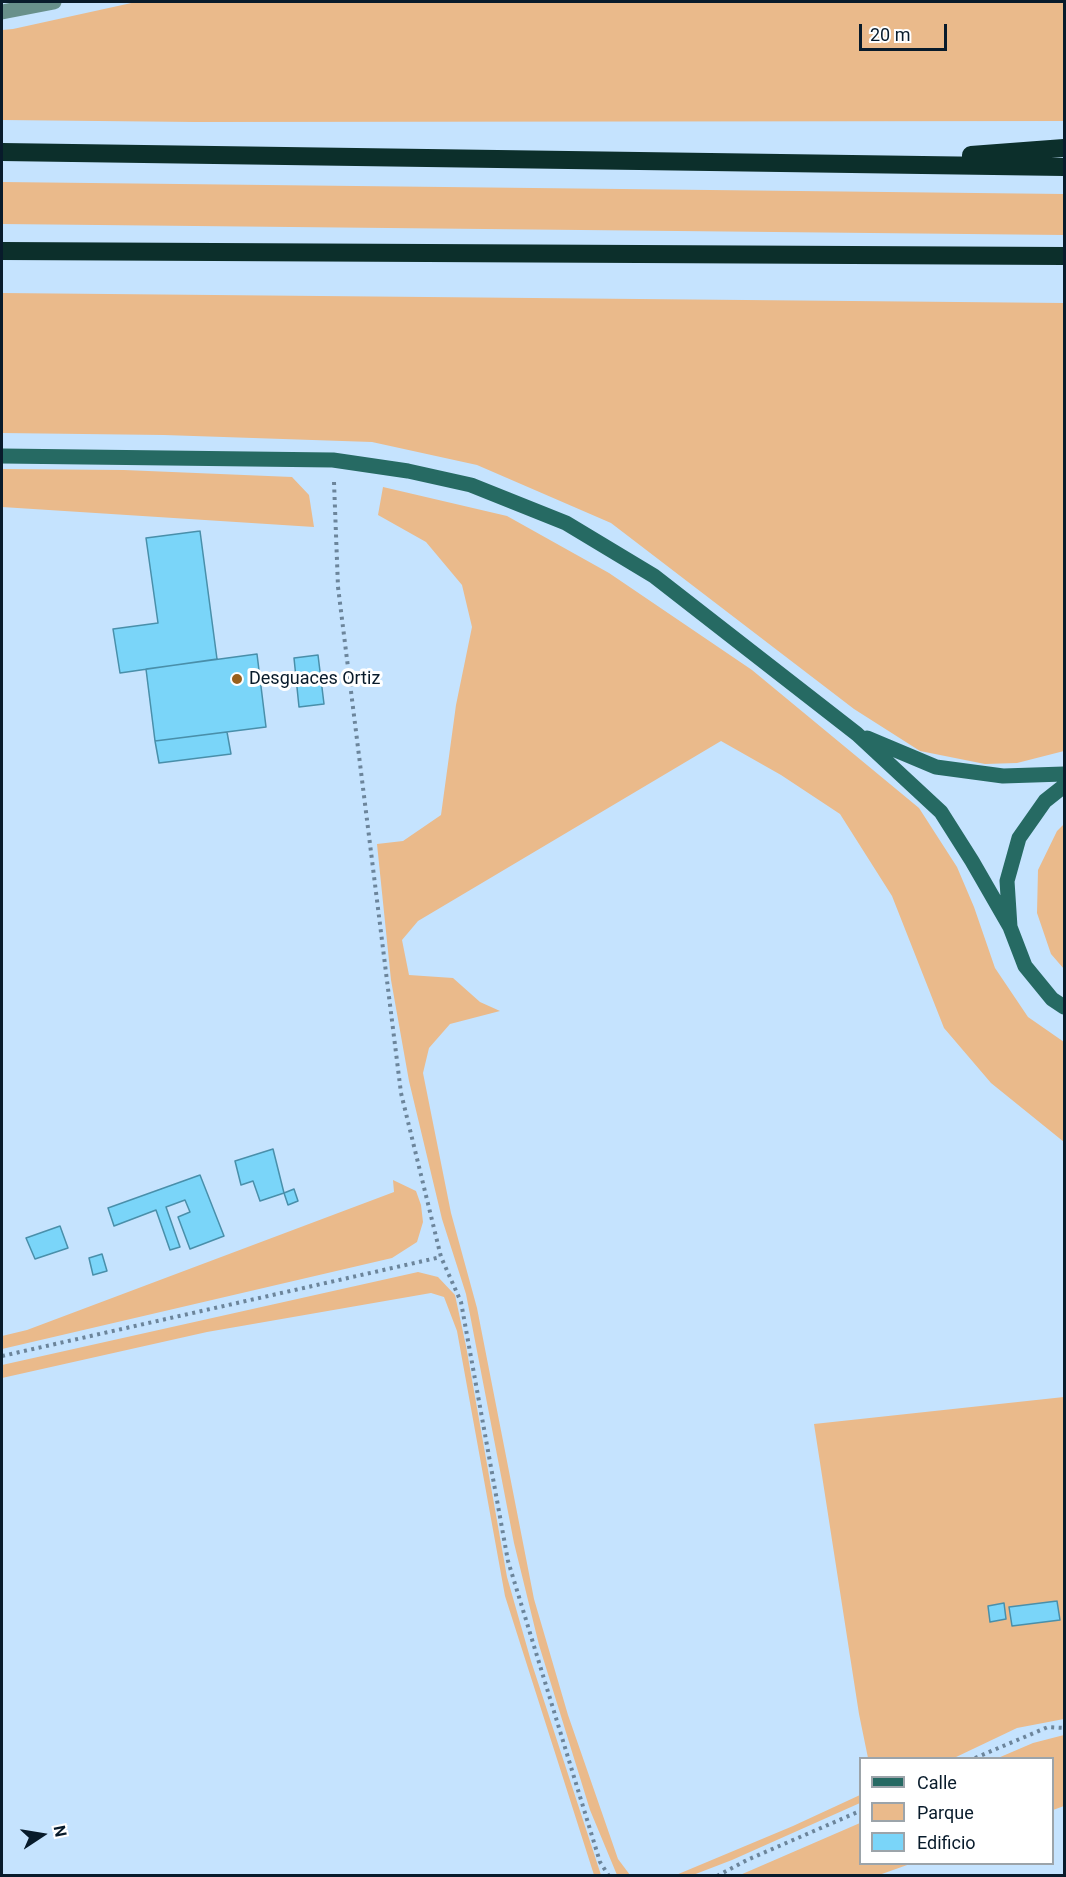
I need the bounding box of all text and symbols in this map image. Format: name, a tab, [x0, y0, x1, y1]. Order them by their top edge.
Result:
scale bar	[862, 12, 950, 50]
text: 20 m	[870, 24, 910, 45]
place label: Desguaces Ortiz	[249, 668, 380, 690]
marker: Desguaces Ortiz	[230, 672, 244, 686]
legend	[859, 1757, 1054, 1865]
text: Calle	[917, 1772, 957, 1793]
text: Parque	[917, 1802, 974, 1823]
north arrow	[12, 1805, 72, 1865]
text: N	[50, 1824, 71, 1839]
text: Edificio	[917, 1832, 976, 1853]

